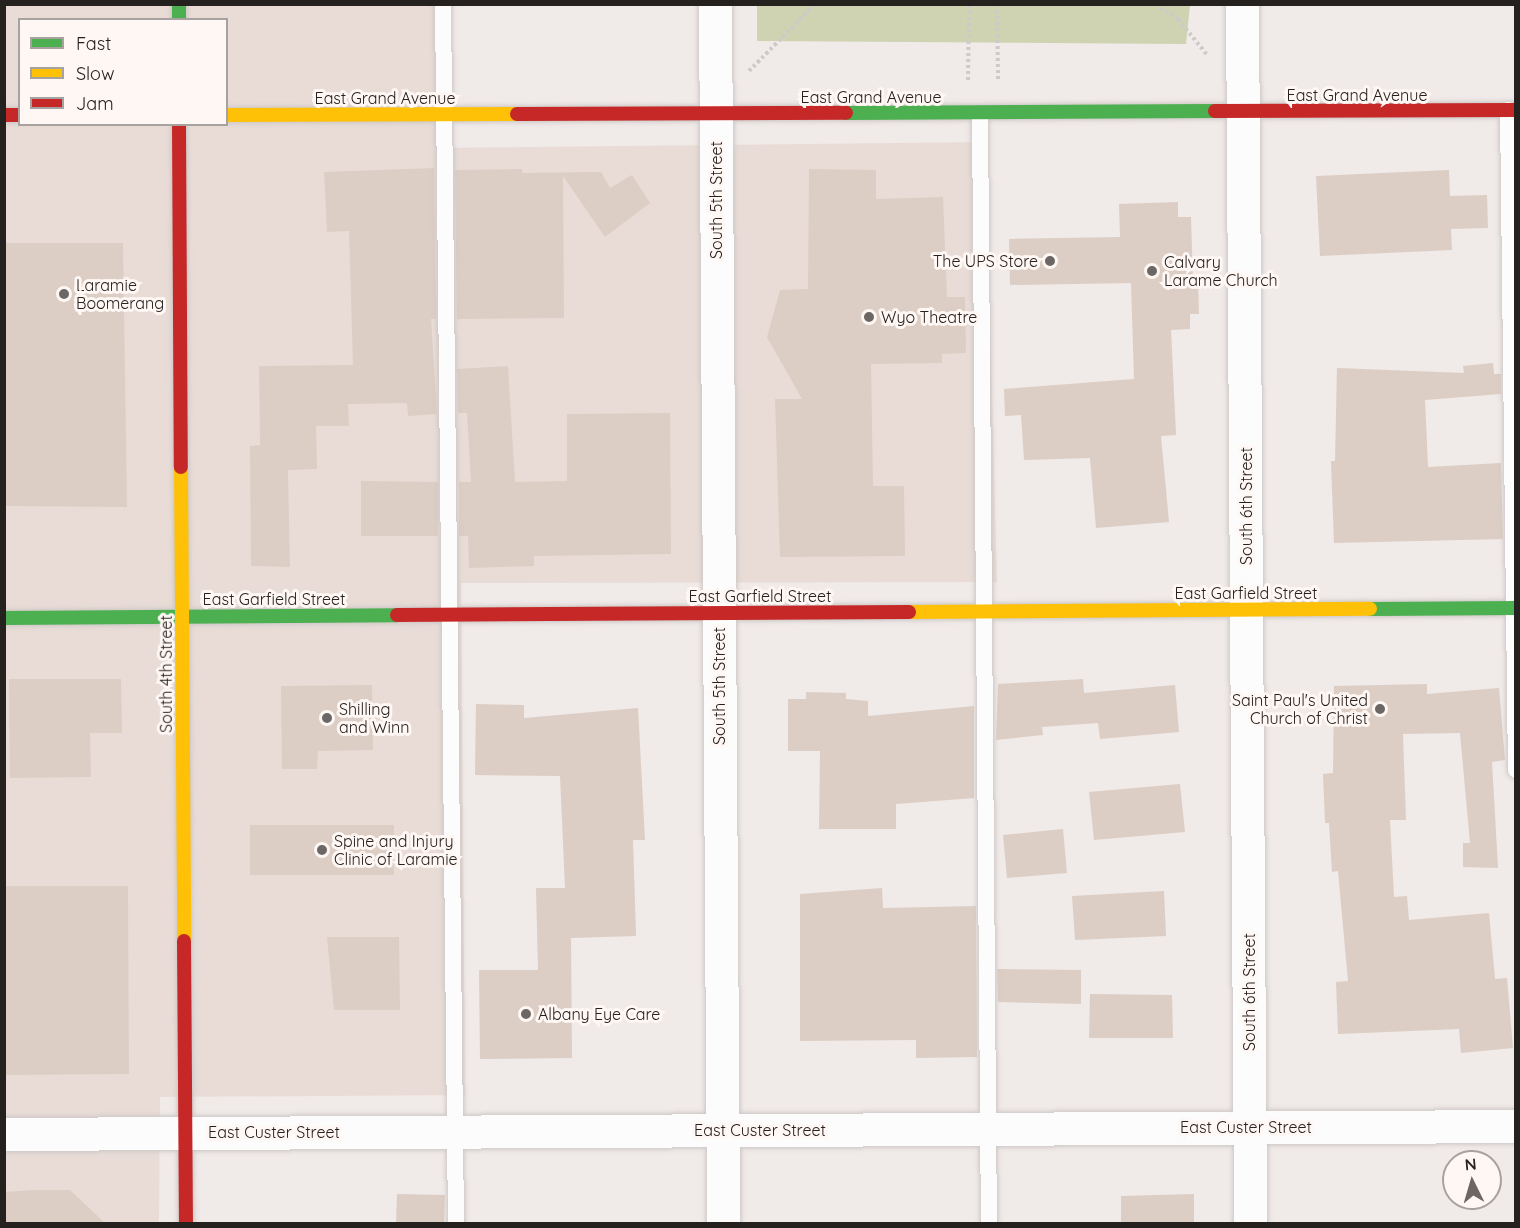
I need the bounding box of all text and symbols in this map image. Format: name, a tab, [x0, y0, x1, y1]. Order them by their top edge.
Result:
legend	[18, 18, 228, 126]
text: Fast	[76, 32, 111, 55]
text: Slow	[76, 62, 114, 85]
street label: East Grand Avenue	[1287, 85, 1427, 105]
street label: East Grand Avenue	[801, 87, 941, 107]
street label: East Grand Avenue	[315, 88, 455, 108]
text: Jam	[76, 92, 114, 115]
street label: South 5th Street	[706, 141, 726, 259]
place label: The UPS Store	[933, 251, 1038, 271]
place label: Calvary Larame Church	[1164, 252, 1278, 290]
marker: The UPS Store	[1043, 254, 1057, 268]
marker: Calvary Larame Church	[1145, 264, 1159, 278]
place label: Laramie Boomerang	[76, 275, 164, 313]
marker: Laramie Boomerang	[57, 287, 71, 301]
place label: Wyo Theatre	[881, 307, 977, 327]
marker: Wyo Theatre	[862, 310, 876, 324]
street label: South 6th Street	[1236, 447, 1256, 565]
street label: East Garfield Street	[1175, 583, 1317, 603]
street label: East Garfield Street	[689, 586, 831, 606]
street label: East Garfield Street	[203, 589, 345, 609]
street label: South 4th Street	[156, 615, 176, 733]
street label: South 5th Street	[709, 627, 729, 745]
place label: Saint Paul's United Church of Christ	[1232, 690, 1368, 728]
place label: Shilling and Winn	[339, 699, 409, 737]
marker: Saint Paul's United Church of Christ	[1373, 702, 1387, 716]
marker: Shilling and Winn	[320, 711, 334, 725]
place label: Spine and Injury Clinic of Laramie	[334, 831, 458, 869]
marker: Spine and Injury Clinic of Laramie	[315, 843, 329, 857]
street label: South 6th Street	[1239, 933, 1259, 1051]
place label: Albany Eye Care	[538, 1004, 660, 1024]
marker: Albany Eye Care	[519, 1007, 533, 1021]
street label: East Custer Street	[1180, 1117, 1312, 1137]
street label: East Custer Street	[694, 1120, 826, 1140]
street label: East Custer Street	[208, 1122, 340, 1142]
north arrow	[1442, 1150, 1502, 1210]
text: N	[1464, 1154, 1477, 1175]

